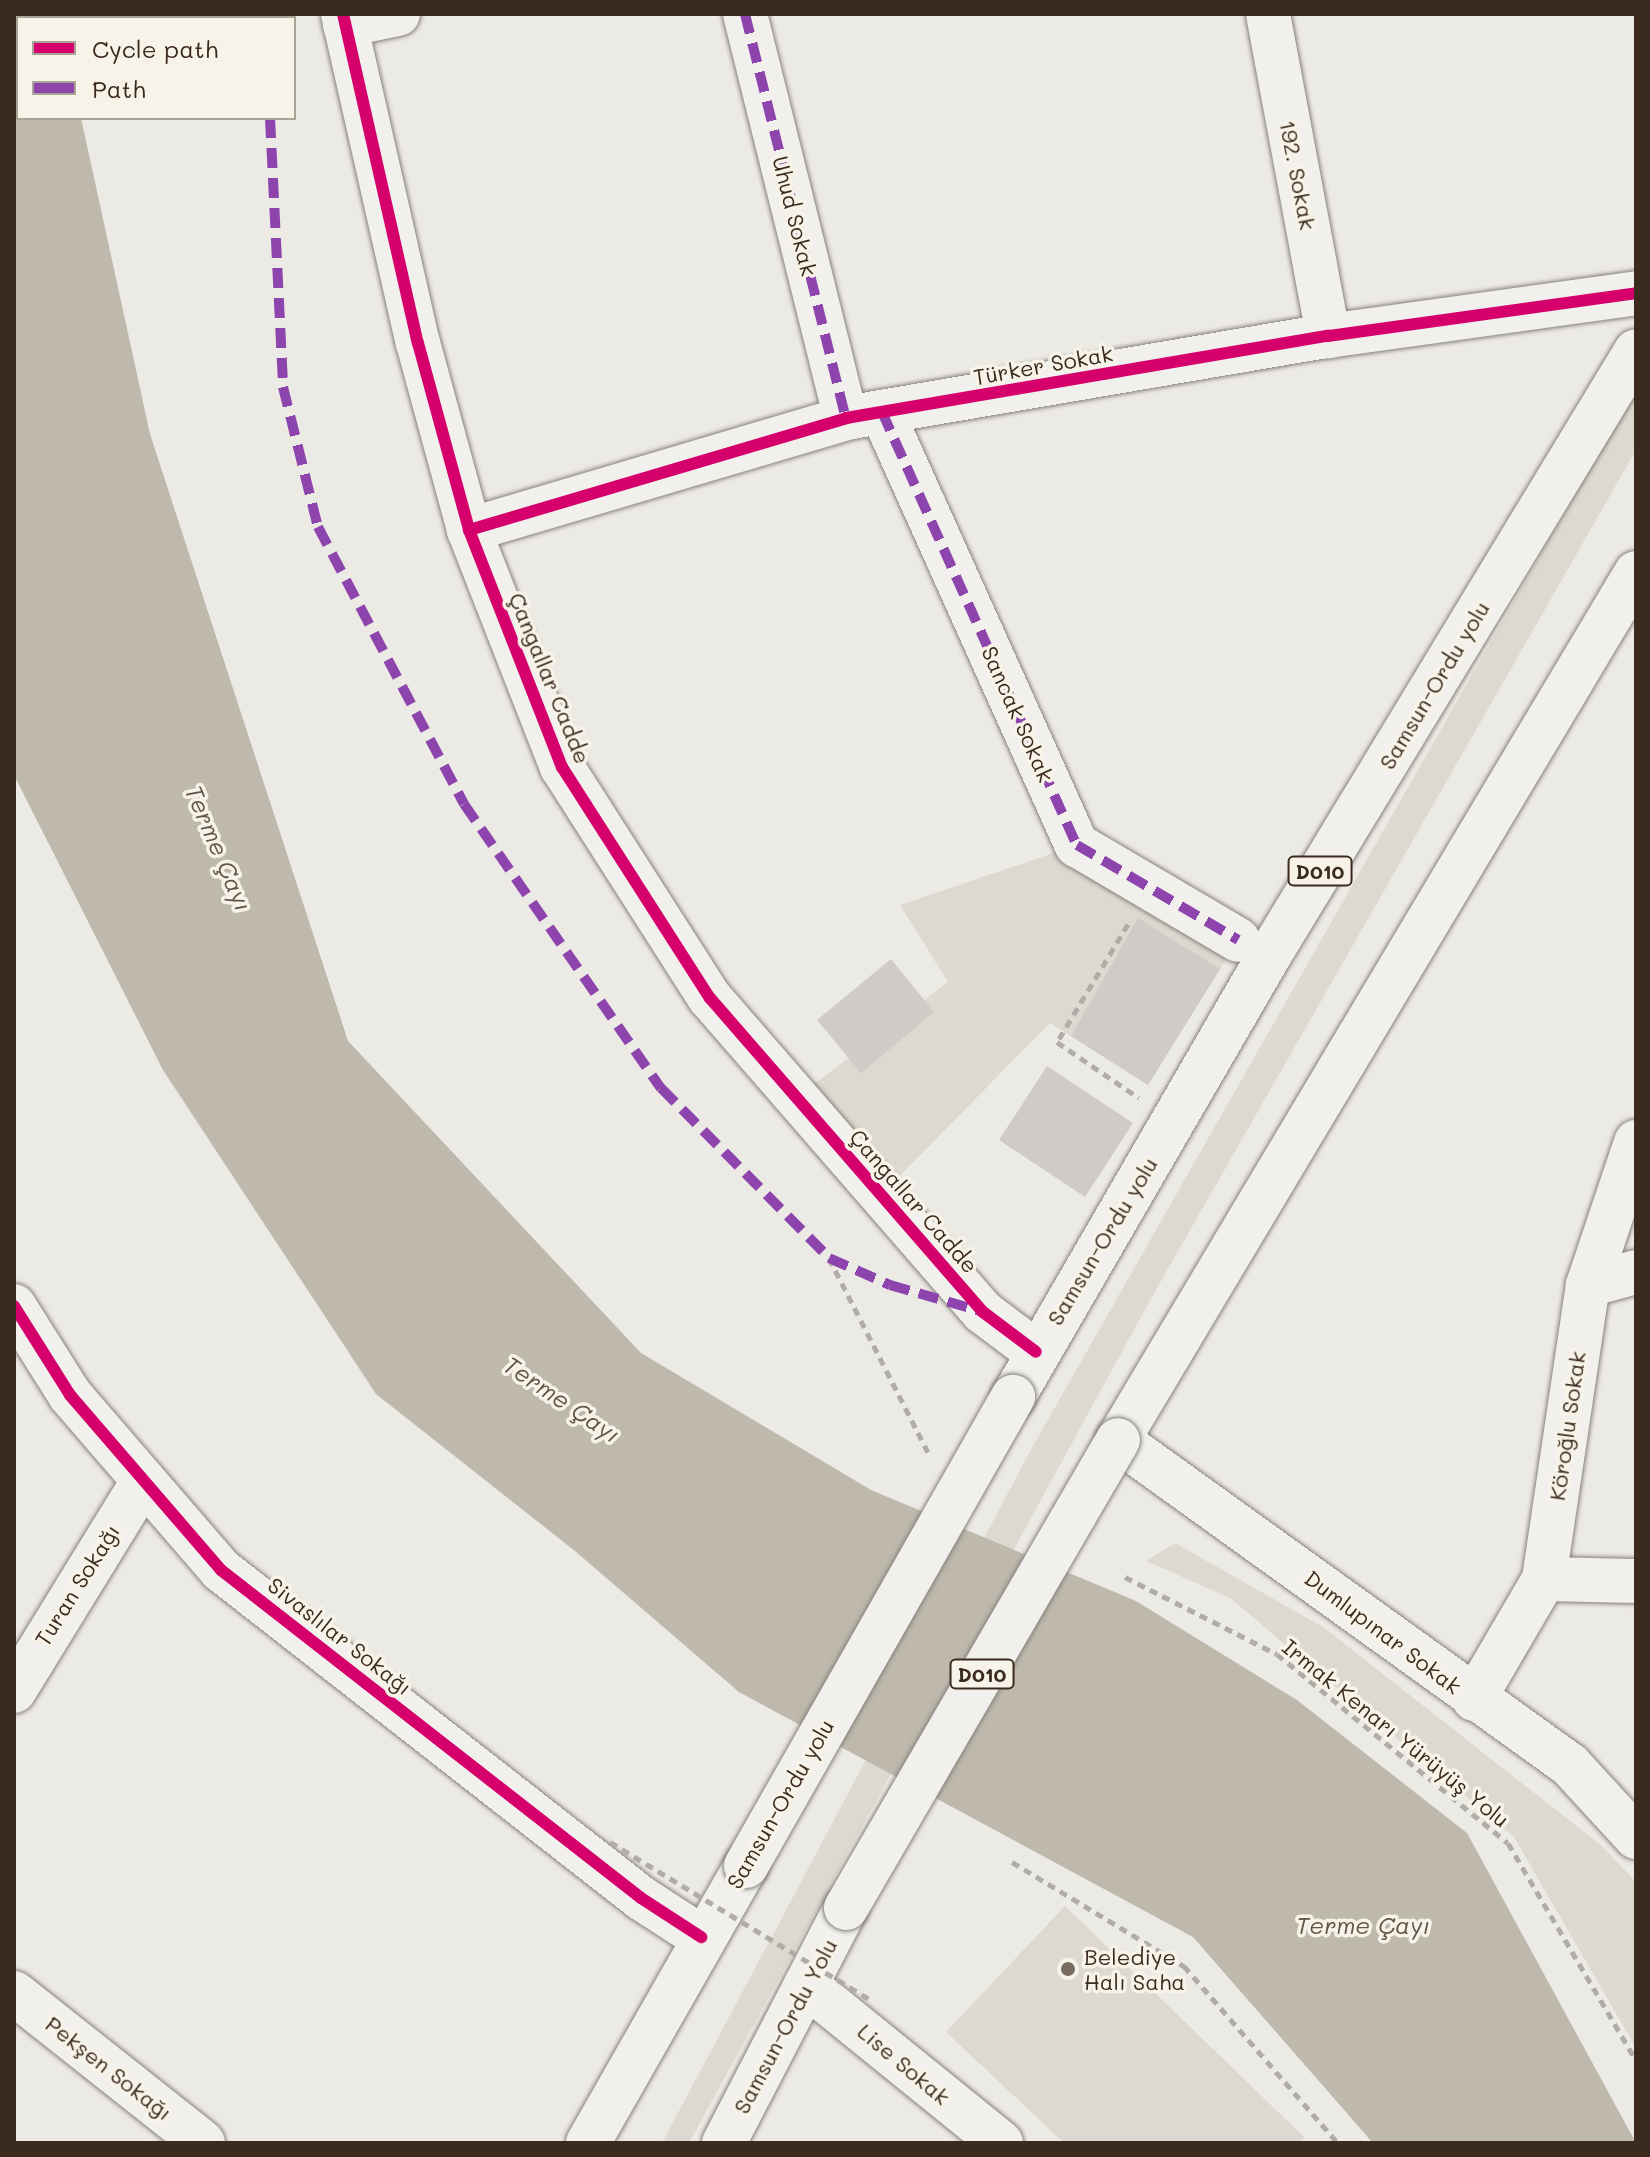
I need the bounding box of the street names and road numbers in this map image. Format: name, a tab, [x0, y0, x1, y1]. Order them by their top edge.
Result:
street label: 192. Sokak	[1274, 118, 1322, 232]
street label: Uhud Sokak	[767, 153, 823, 279]
street label: Türker Sokak	[971, 340, 1115, 390]
street label: Çangallar Cadde	[504, 589, 596, 767]
street label: Samsun-Ordu yolu	[1373, 596, 1495, 774]
street label: Sancak Sokak	[976, 642, 1060, 786]
road number: D010	[1286, 855, 1354, 887]
street label: Çangallar Cadde	[844, 1124, 984, 1278]
street label: Samsun-Ordu yolu	[1041, 1152, 1163, 1330]
street label: Köroğlu Sokak	[1543, 1350, 1591, 1502]
street label: Turan Sokağı	[29, 1519, 125, 1651]
street label: Dumlupınar Sokak	[1300, 1565, 1466, 1699]
street label: Sivaslılar Sokağı	[263, 1572, 417, 1700]
street label: Irmak Kenarı Yürüyüş Yolu	[1277, 1633, 1515, 1833]
road number: D010	[948, 1658, 1016, 1690]
street label: Samsun-Ordu yolu	[721, 1715, 839, 1893]
street label: Samsun-Ordu Yolu	[728, 1934, 842, 2118]
street label: Pekşen Sokağı	[41, 2010, 177, 2126]
street label: Lise Sokak	[853, 2018, 955, 2110]

